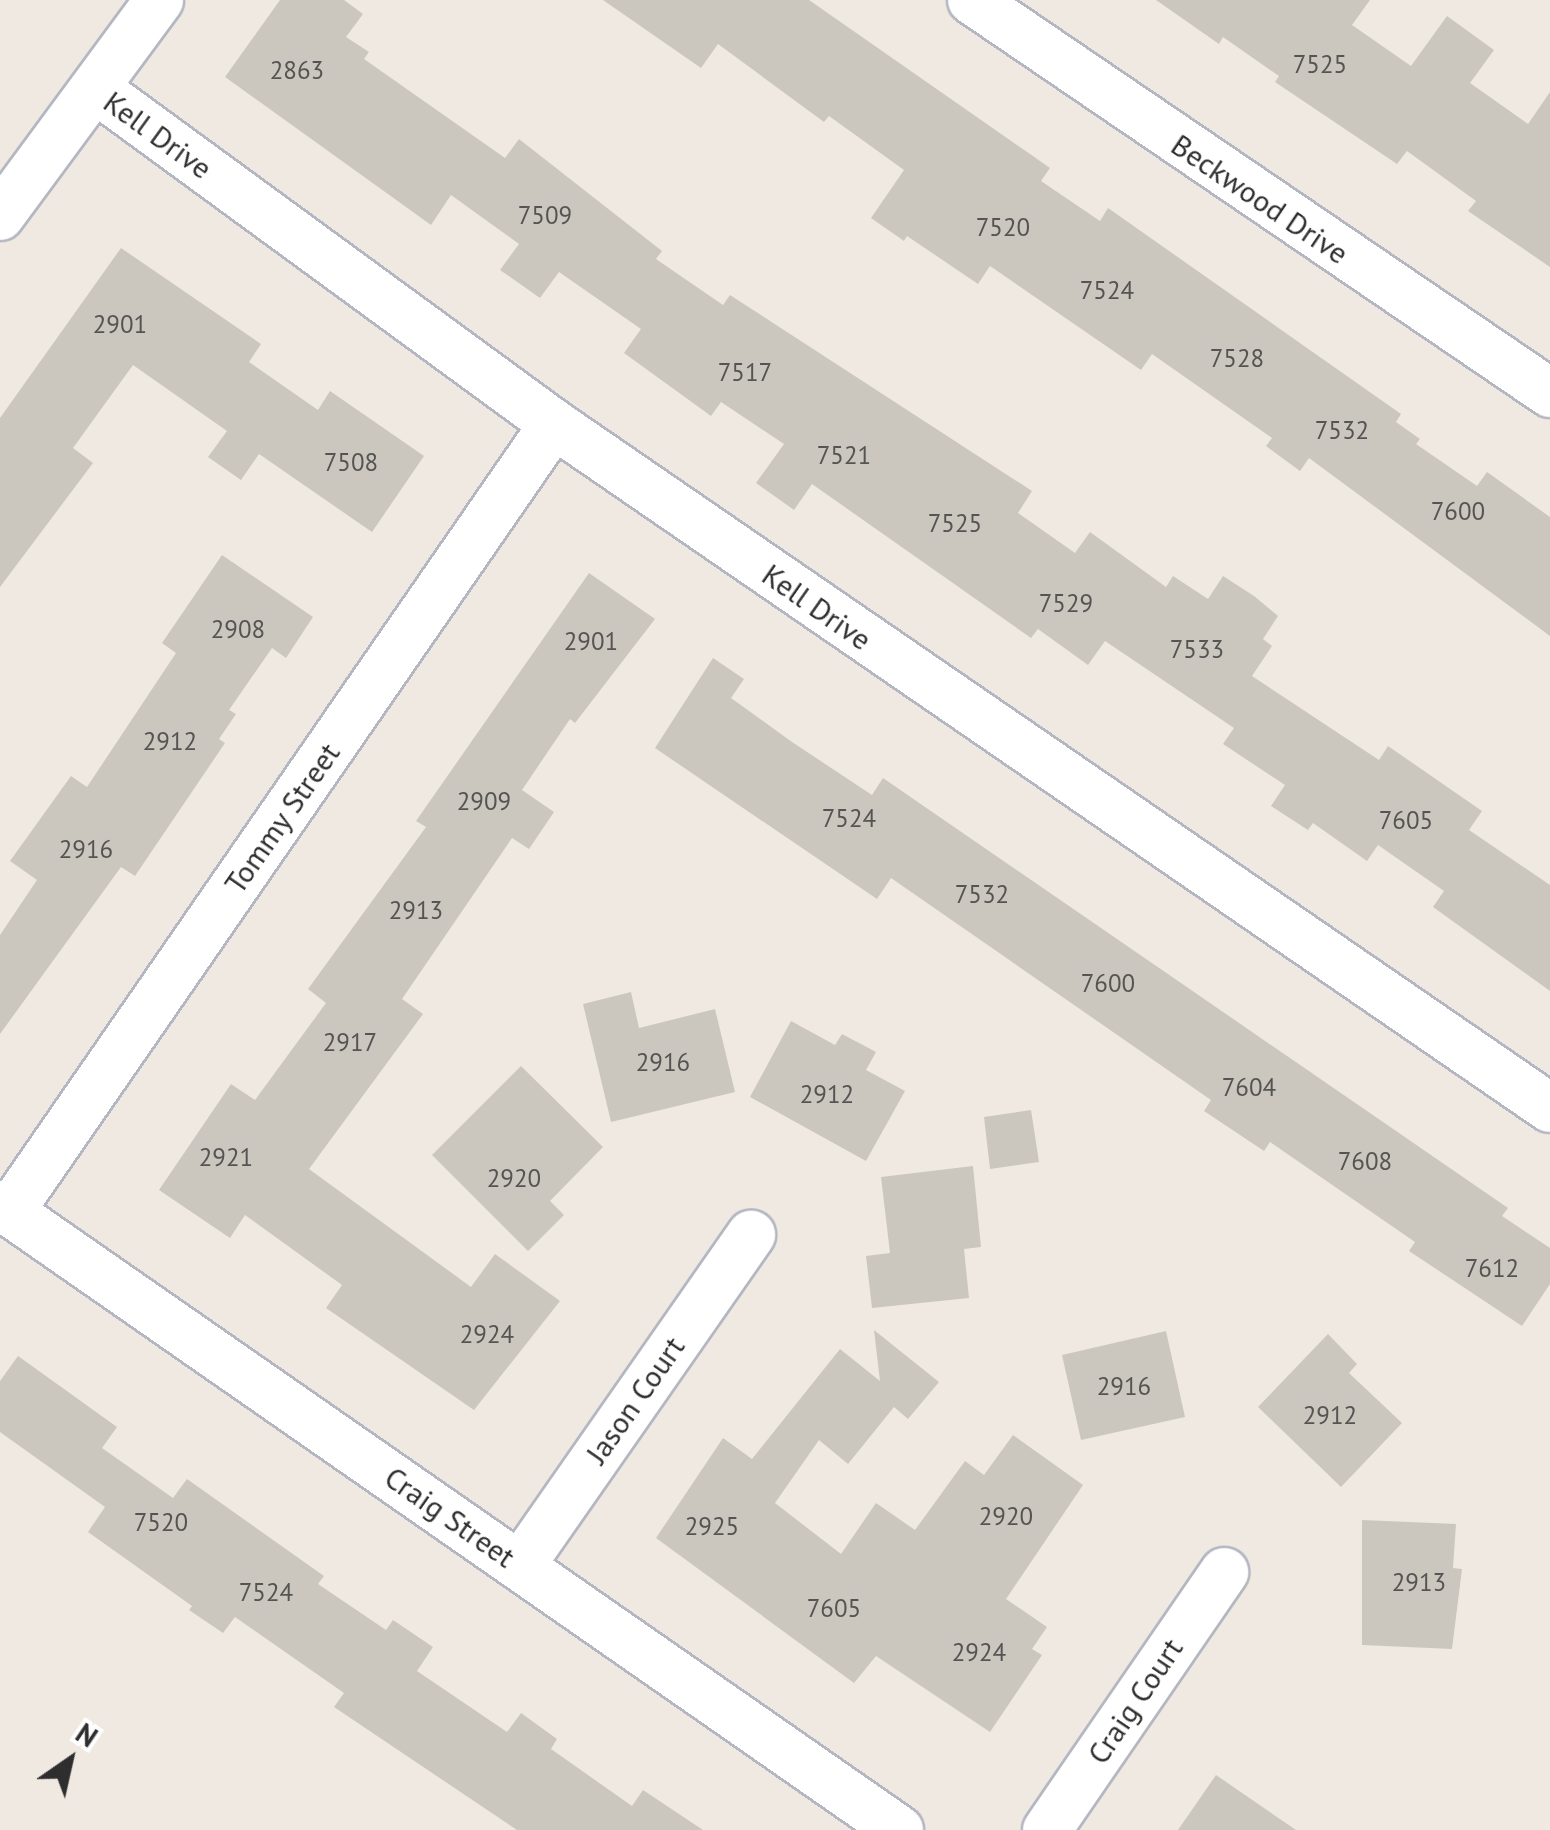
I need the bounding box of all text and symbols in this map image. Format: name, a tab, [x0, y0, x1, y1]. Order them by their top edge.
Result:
house number: 7525	[1293, 49, 1347, 79]
house number: 2863	[270, 55, 324, 85]
street label: Kell Drive	[97, 84, 219, 186]
street label: Beckwood Drive	[1165, 127, 1355, 271]
house number: 7509	[518, 200, 572, 230]
house number: 7520	[976, 212, 1030, 242]
house number: 7524	[1080, 275, 1134, 305]
house number: 2901	[93, 309, 147, 339]
house number: 7528	[1210, 343, 1264, 373]
house number: 7517	[718, 357, 772, 387]
house number: 7532	[1315, 415, 1369, 445]
house number: 7521	[817, 440, 871, 470]
house number: 7508	[324, 447, 378, 477]
house number: 7600	[1431, 496, 1485, 526]
house number: 7525	[928, 508, 982, 538]
street label: Kell Drive	[756, 556, 878, 658]
house number: 7529	[1039, 588, 1093, 618]
house number: 2908	[211, 614, 265, 644]
house number: 2901	[564, 626, 618, 656]
house number: 7533	[1170, 634, 1224, 664]
house number: 2912	[143, 726, 197, 756]
street label: Tommy Street	[217, 736, 347, 900]
house number: 2909	[457, 786, 511, 816]
house number: 7524	[822, 803, 876, 833]
house number: 7605	[1379, 805, 1433, 835]
house number: 2916	[59, 834, 113, 864]
house number: 7532	[955, 879, 1009, 909]
house number: 2913	[389, 895, 443, 925]
house number: 7600	[1081, 968, 1135, 998]
house number: 2917	[323, 1027, 377, 1057]
house number: 2916	[636, 1047, 690, 1077]
house number: 7604	[1222, 1072, 1276, 1102]
house number: 2912	[800, 1079, 854, 1109]
house number: 2921	[199, 1142, 253, 1172]
house number: 7608	[1338, 1146, 1392, 1176]
house number: 2920	[487, 1163, 541, 1193]
house number: 7612	[1465, 1253, 1519, 1283]
house number: 2924	[460, 1319, 514, 1349]
street label: Jason Court	[578, 1330, 692, 1470]
house number: 2916	[1097, 1371, 1151, 1401]
house number: 2912	[1303, 1400, 1357, 1430]
street label: Craig Street	[378, 1459, 522, 1575]
house number: 2920	[979, 1501, 1033, 1531]
house number: 7520	[134, 1507, 188, 1537]
house number: 2925	[685, 1511, 739, 1541]
house number: 2913	[1392, 1567, 1446, 1597]
house number: 7524	[239, 1577, 293, 1607]
house number: 7605	[807, 1593, 861, 1623]
street label: Craig Court	[1080, 1631, 1190, 1771]
house number: 2924	[952, 1637, 1006, 1667]
north arrow	[20, 1710, 120, 1810]
text: N	[69, 1714, 105, 1755]

